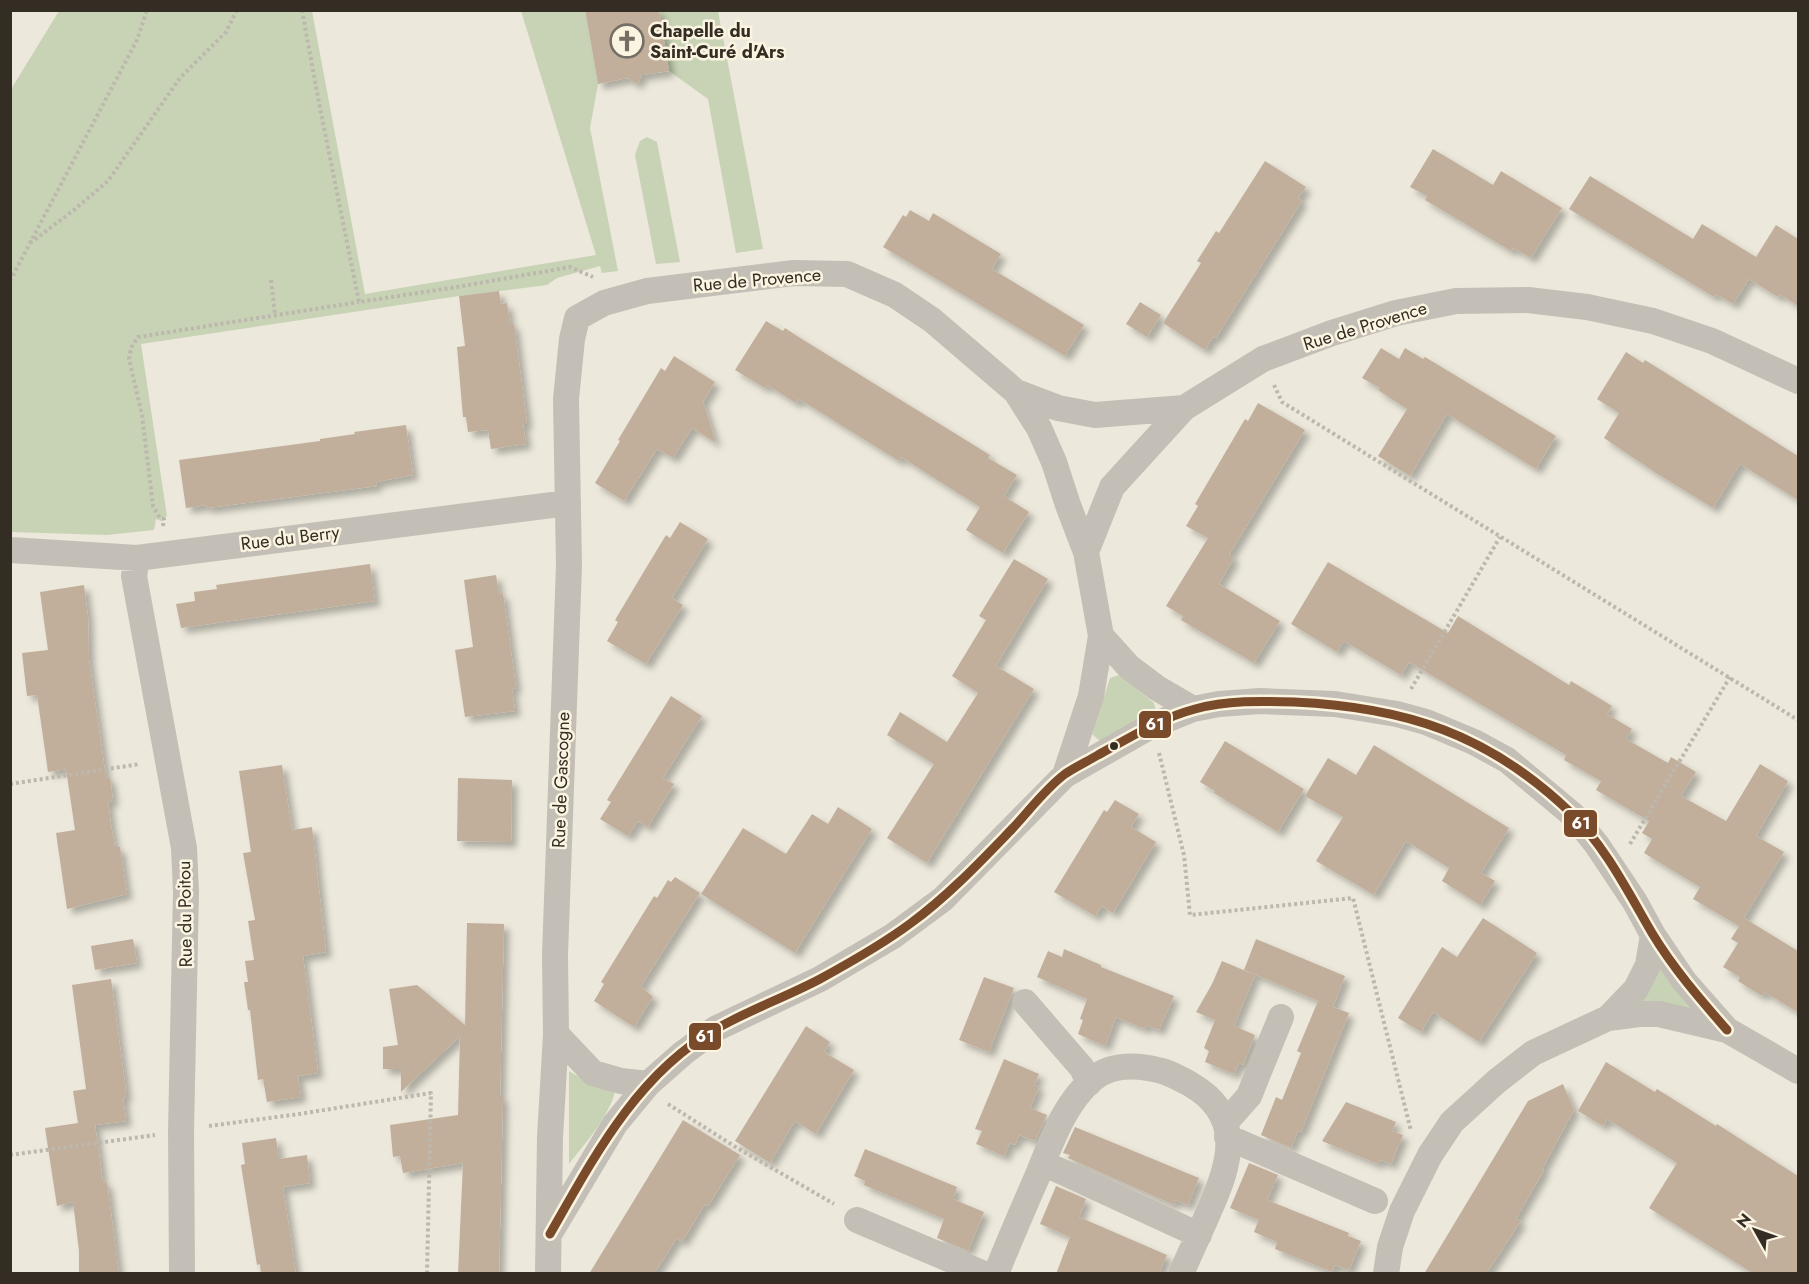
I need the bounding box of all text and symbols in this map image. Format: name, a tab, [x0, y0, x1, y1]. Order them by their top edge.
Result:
place label: Chapelle du Saint-Curé d'Ars	[650, 18, 785, 65]
church icon: Chapelle du Saint-Curé d'Ars	[609, 23, 645, 59]
street label: Rue de Provence	[692, 261, 822, 299]
street label: Rue de Provence	[1300, 295, 1430, 357]
street label: Rue du Berry	[239, 519, 341, 557]
line badge: 61	[1138, 710, 1172, 739]
street label: Rue de Gascogne	[546, 711, 576, 849]
text: 61	[1146, 713, 1164, 736]
unlabelled marker	[1108, 740, 1120, 752]
line badge: 61	[1563, 809, 1598, 838]
text: 61	[1572, 812, 1590, 835]
street label: Rue du Poitou	[171, 860, 199, 968]
line badge: 61	[688, 1022, 722, 1051]
text: 61	[696, 1025, 714, 1048]
north arrow	[1725, 1200, 1785, 1260]
text: N	[1731, 1208, 1757, 1233]

